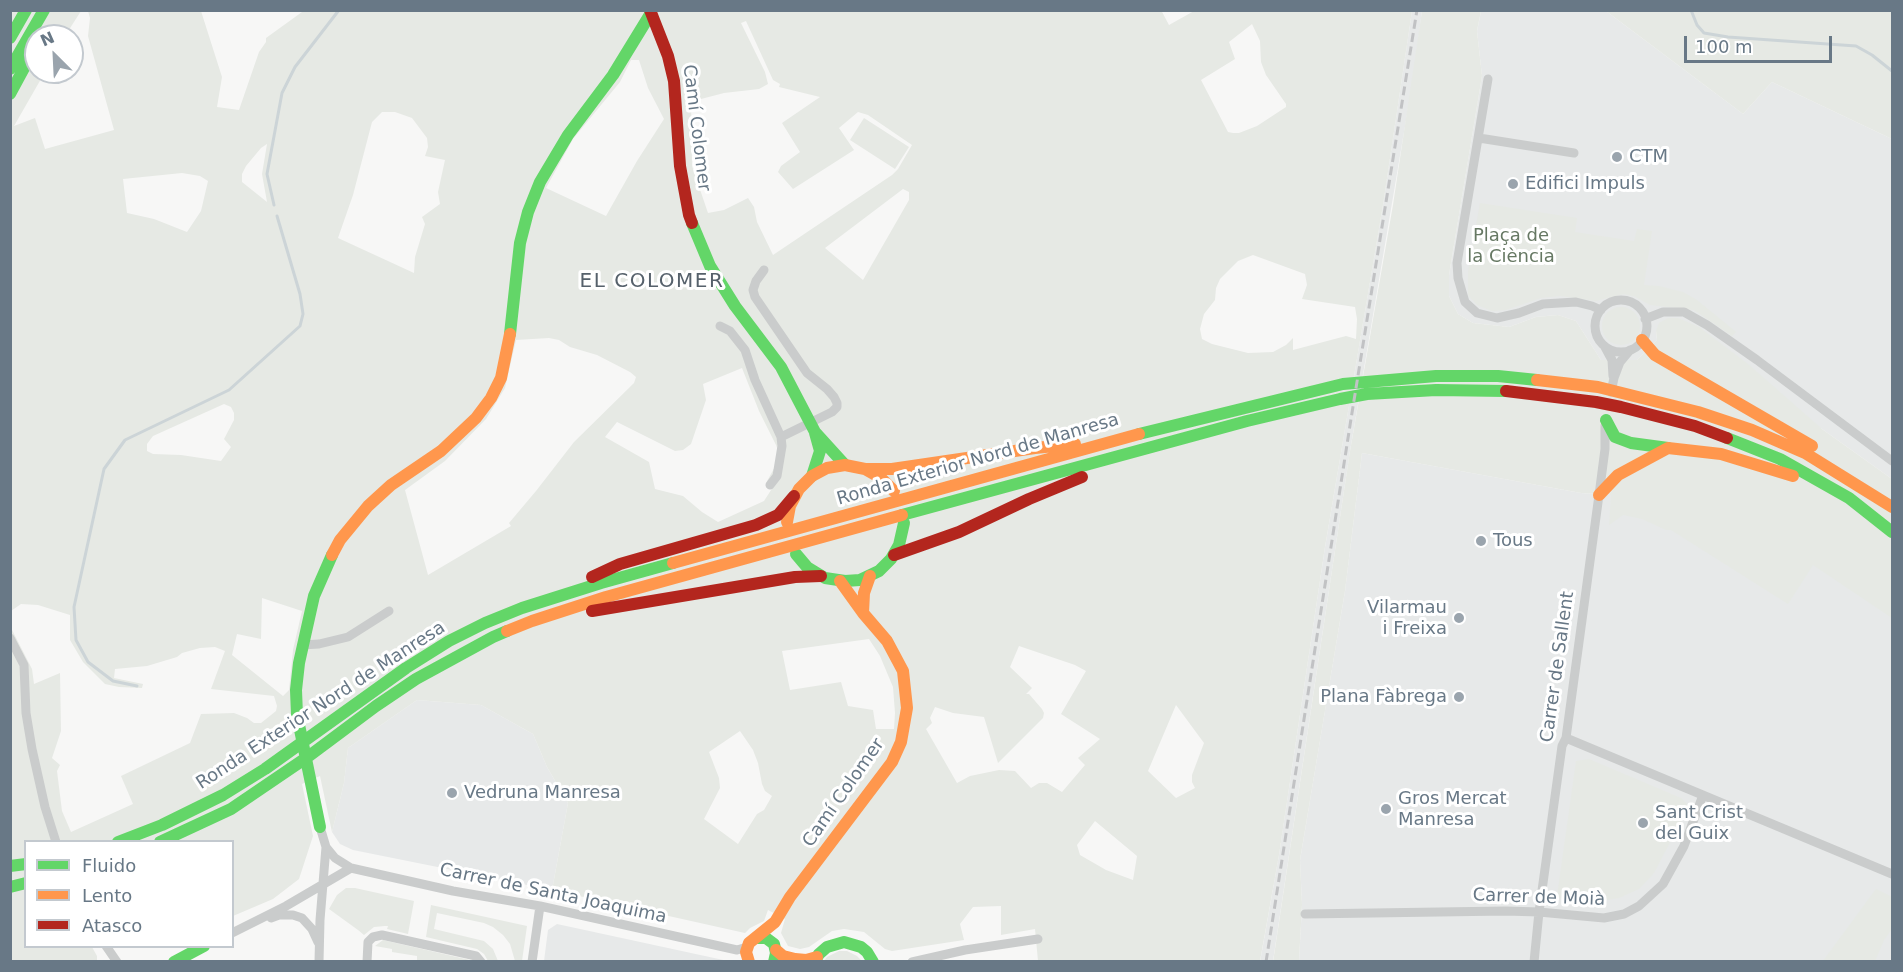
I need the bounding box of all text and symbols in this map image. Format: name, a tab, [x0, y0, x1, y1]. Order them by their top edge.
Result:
north arrow	[24, 24, 84, 84]
scale bar	[1687, 24, 1836, 62]
text: N	[37, 28, 57, 50]
text: 100 m	[1695, 36, 1753, 57]
street label: Camí Colomer	[678, 63, 714, 193]
place label: CTM	[1629, 146, 1668, 168]
marker: CTM	[1610, 150, 1624, 164]
place label: Edifici Impuls	[1525, 173, 1645, 195]
marker: Edifici Impuls	[1506, 177, 1520, 191]
park label: Plaça de la Ciència	[1467, 225, 1555, 268]
district label: EL COLOMER	[580, 270, 724, 294]
street label: Ronda Exterior Nord de Manresa	[834, 409, 1122, 511]
place label: Tous	[1493, 530, 1533, 552]
marker: Tous	[1474, 534, 1488, 548]
street label: Carrer de Sallent	[1537, 590, 1579, 744]
place label: Vilarmau i Freixa	[1367, 597, 1447, 640]
marker: Vilarmau i Freixa	[1452, 611, 1466, 625]
street label: Ronda Exterior Nord de Manresa	[193, 617, 449, 795]
place label: Plana Fàbrega	[1320, 686, 1447, 708]
marker: Plana Fàbrega	[1452, 690, 1466, 704]
street label: Camí Colomer	[799, 735, 889, 851]
place label: Vedruna Manresa	[464, 782, 621, 804]
marker: Vedruna Manresa	[445, 786, 459, 800]
place label: Gros Mercat Manresa	[1398, 788, 1507, 830]
marker: Gros Mercat Manresa	[1379, 802, 1393, 816]
place label: Sant Crist del Guix	[1655, 802, 1743, 844]
marker: Sant Crist del Guix	[1636, 816, 1650, 830]
legend	[24, 840, 234, 948]
text: Fluido	[82, 855, 136, 876]
street label: Carrer de Santa Joaquima	[438, 859, 668, 929]
text: Lento	[82, 885, 132, 906]
street label: Carrer de Moià	[1472, 885, 1606, 911]
text: Atasco	[82, 915, 142, 936]

